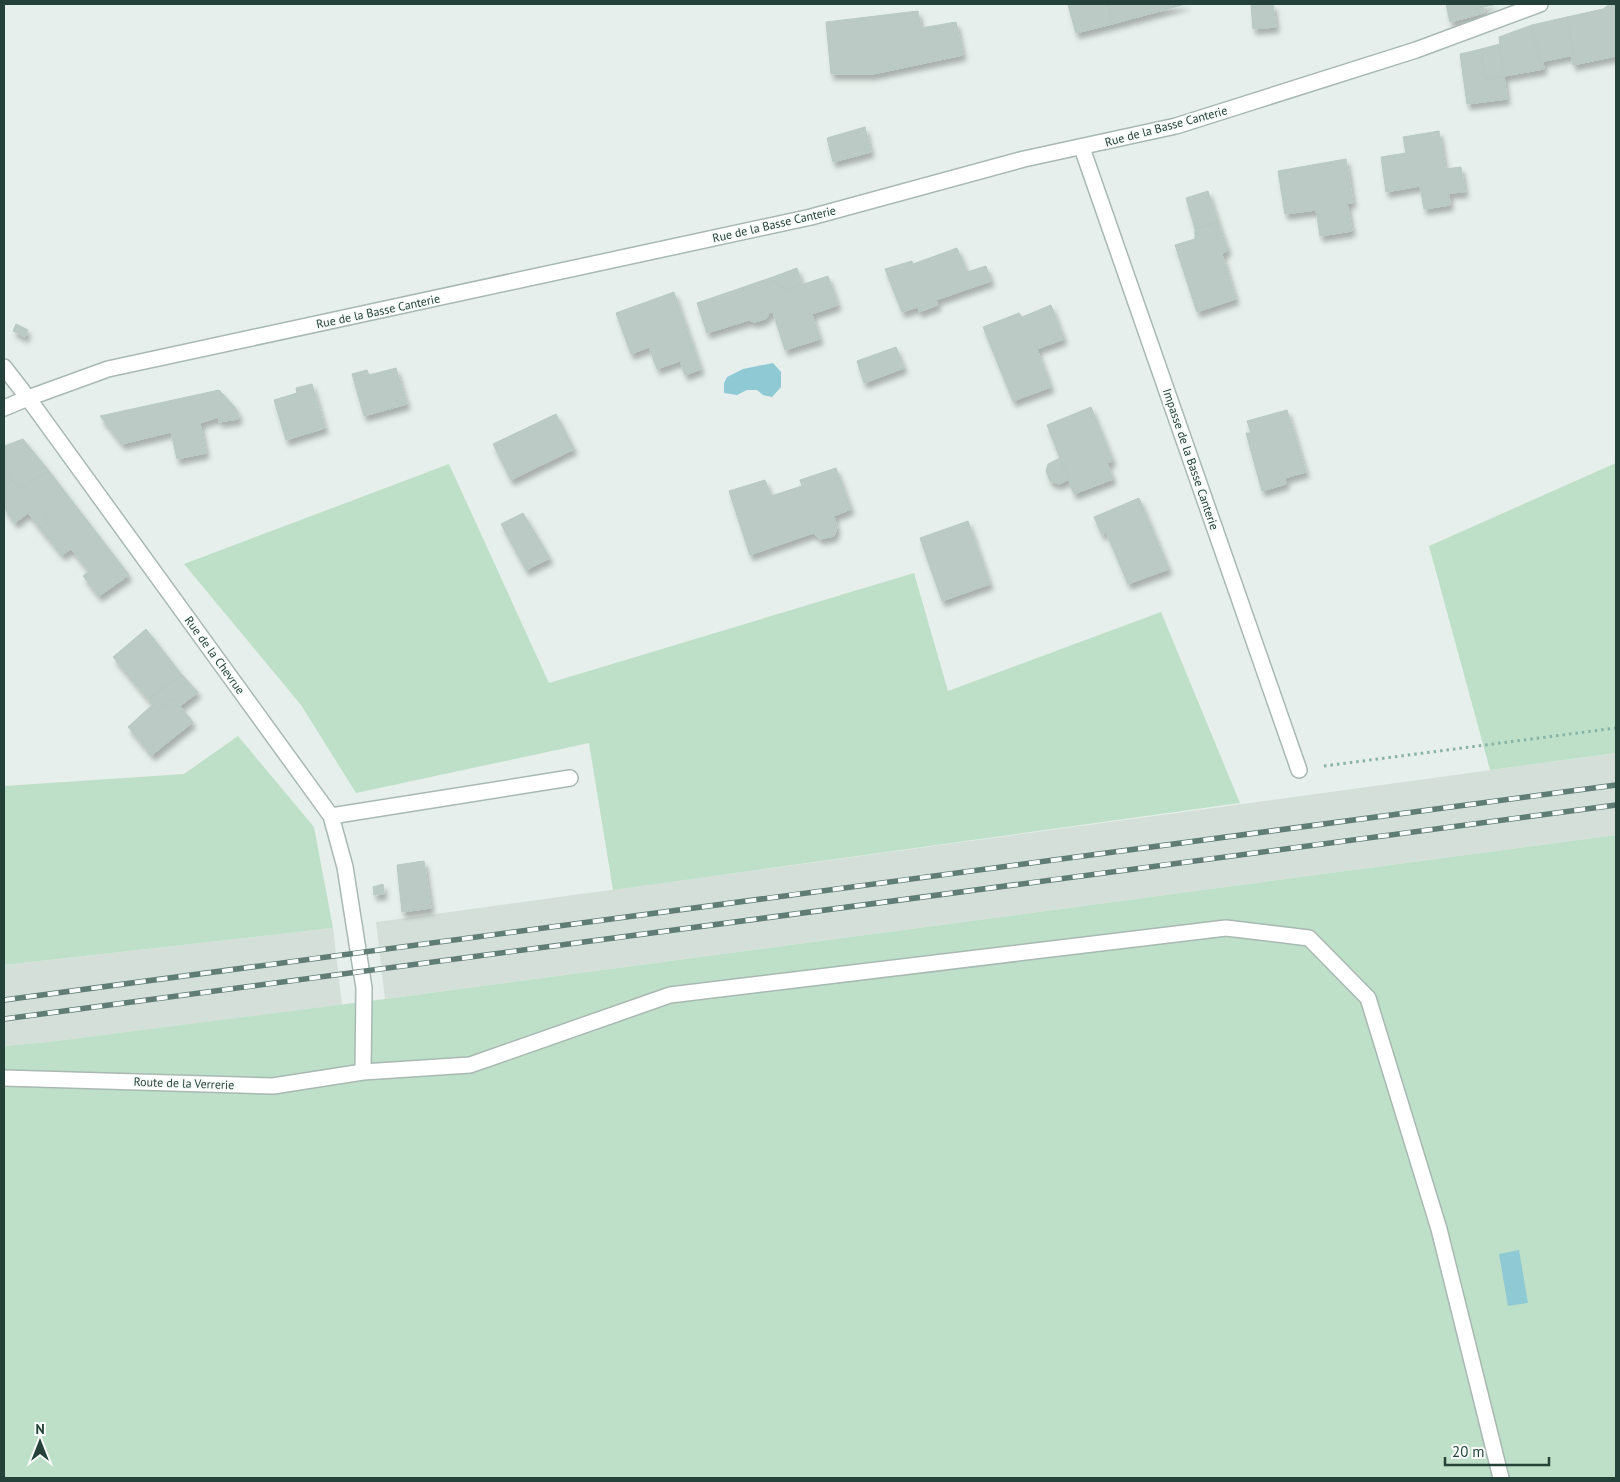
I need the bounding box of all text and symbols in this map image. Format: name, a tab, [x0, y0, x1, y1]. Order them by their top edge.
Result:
street label: Rue de la Basse Canterie	[1103, 102, 1229, 150]
street label: Rue de la Basse Canterie	[711, 203, 837, 245]
street label: Rue de la Basse Canterie	[315, 291, 441, 331]
street label: Impasse de la Basse Canterie	[1160, 386, 1222, 532]
street label: Rue de la Chevrue	[182, 613, 248, 697]
street label: Route de la Verrerie	[133, 1074, 235, 1092]
north arrow	[15, 1417, 65, 1467]
text: N	[35, 1420, 45, 1438]
scale bar	[1445, 1434, 1549, 1466]
text: 20 m	[1452, 1442, 1485, 1461]

